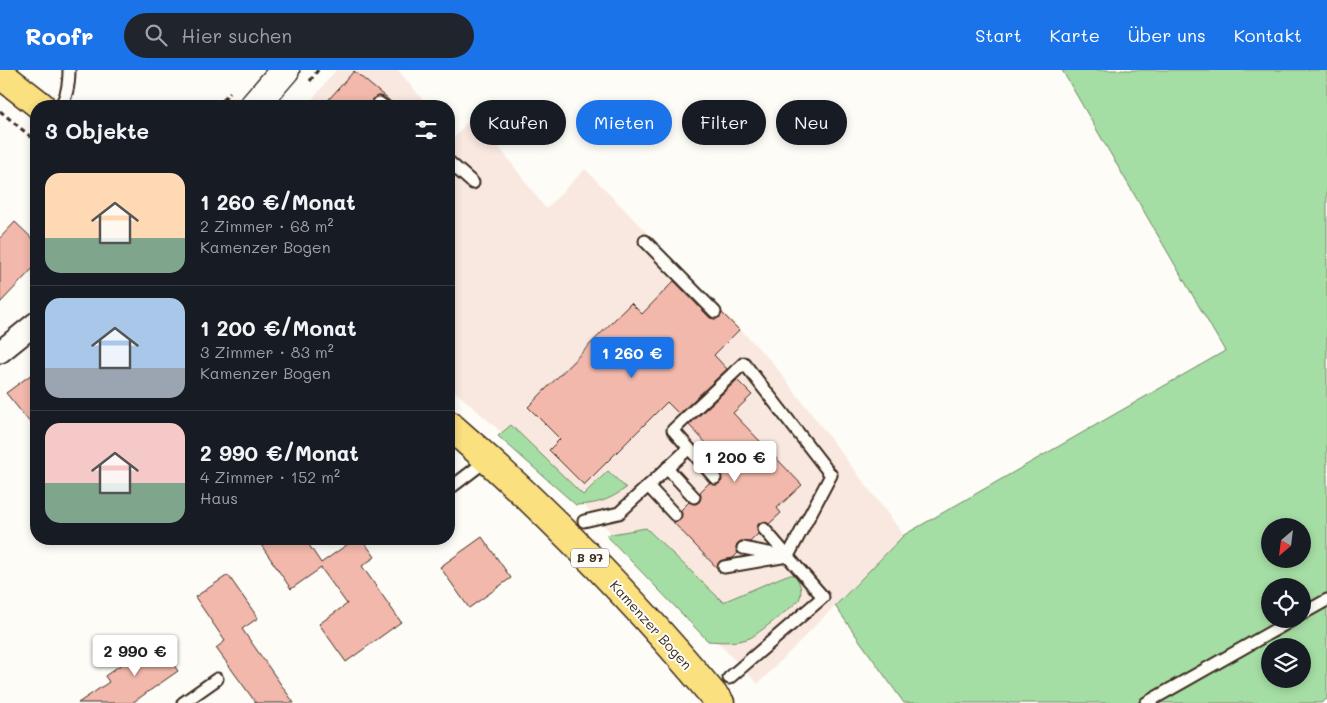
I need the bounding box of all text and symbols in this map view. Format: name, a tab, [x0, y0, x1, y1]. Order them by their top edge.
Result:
search box	[124, 13, 474, 58]
text: Roofr	[25, 20, 94, 51]
icon: search	[142, 21, 170, 49]
text: Hier suchen	[182, 23, 292, 48]
text: Start	[975, 23, 1022, 47]
text: Karte	[1050, 23, 1100, 47]
text: Über uns	[1128, 23, 1206, 47]
text: Kontakt	[1234, 23, 1302, 47]
chip: Kaufen	[470, 100, 566, 145]
chip: Mieten	[576, 100, 672, 145]
chip: Filter	[682, 100, 766, 145]
chip: Neu	[776, 100, 847, 145]
icon: filters	[412, 116, 440, 144]
text: 3 Objekte	[45, 117, 149, 144]
text: 1 260 €/Monat	[200, 188, 356, 215]
icon: home	[85, 193, 145, 253]
text: 2 Zimmer · 68 m²	[200, 215, 334, 236]
text: Kamenzer Bogen	[200, 236, 331, 257]
text: 1 200 €/Monat	[200, 314, 356, 341]
icon: home	[85, 318, 145, 378]
pin: 1 260 €	[586, 336, 678, 379]
text: 3 Zimmer · 83 m²	[200, 341, 334, 362]
text: 1 260 €	[602, 342, 662, 363]
text: Kamenzer Bogen	[200, 362, 331, 383]
text: 2 990 €/Monat	[200, 439, 359, 466]
pin: 1 200 €	[689, 440, 781, 483]
icon: home	[85, 443, 145, 503]
text: 1 200 €	[704, 446, 766, 467]
text: 4 Zimmer · 152 m²	[200, 466, 340, 487]
text: Haus	[200, 487, 238, 508]
north arrow	[1261, 518, 1311, 568]
map controls	[1261, 518, 1311, 688]
road number: B 97	[571, 548, 609, 568]
street label: Kamenzer Bogen	[606, 576, 697, 673]
button: locate	[1261, 578, 1311, 628]
pin: 2 990 €	[89, 634, 181, 677]
button: layers	[1261, 638, 1311, 688]
text: 2 990 €	[104, 640, 166, 661]

